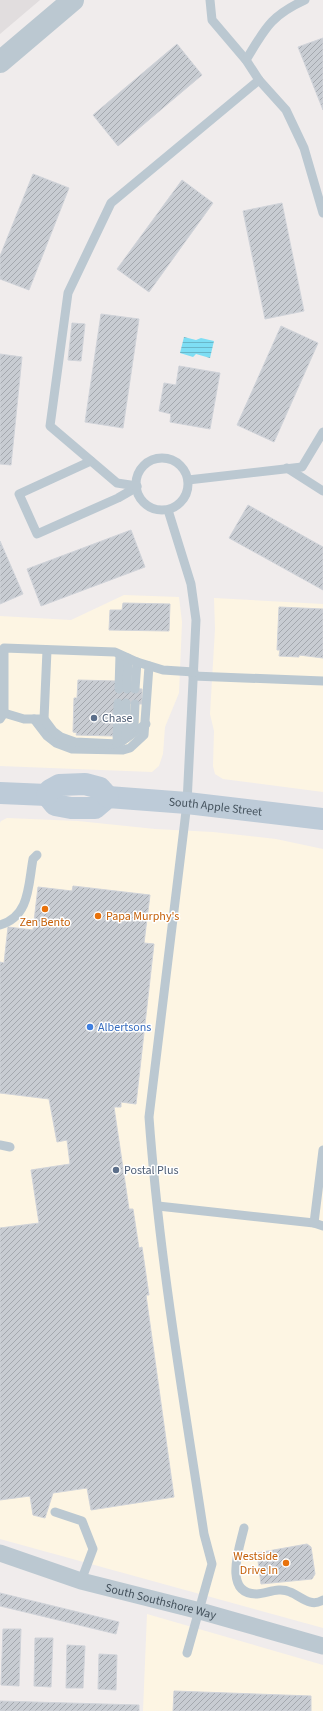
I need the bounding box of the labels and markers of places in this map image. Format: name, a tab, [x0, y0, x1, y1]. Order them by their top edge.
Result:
place label: Chase	[102, 710, 132, 727]
marker: Chase	[89, 713, 99, 723]
marker: Zen Bento	[40, 904, 50, 914]
place label: Papa Murphy's	[106, 908, 179, 925]
marker: Papa Murphy's	[93, 911, 103, 921]
place label: Zen Bento	[19, 914, 71, 931]
place label: Albertsons	[98, 1019, 151, 1036]
marker: Albertsons	[85, 1022, 95, 1032]
place label: Postal Plus	[124, 1162, 179, 1179]
marker: Postal Plus	[111, 1165, 121, 1175]
place label: Westside Drive In	[233, 1548, 278, 1579]
marker: Westside Drive In	[281, 1558, 291, 1568]

